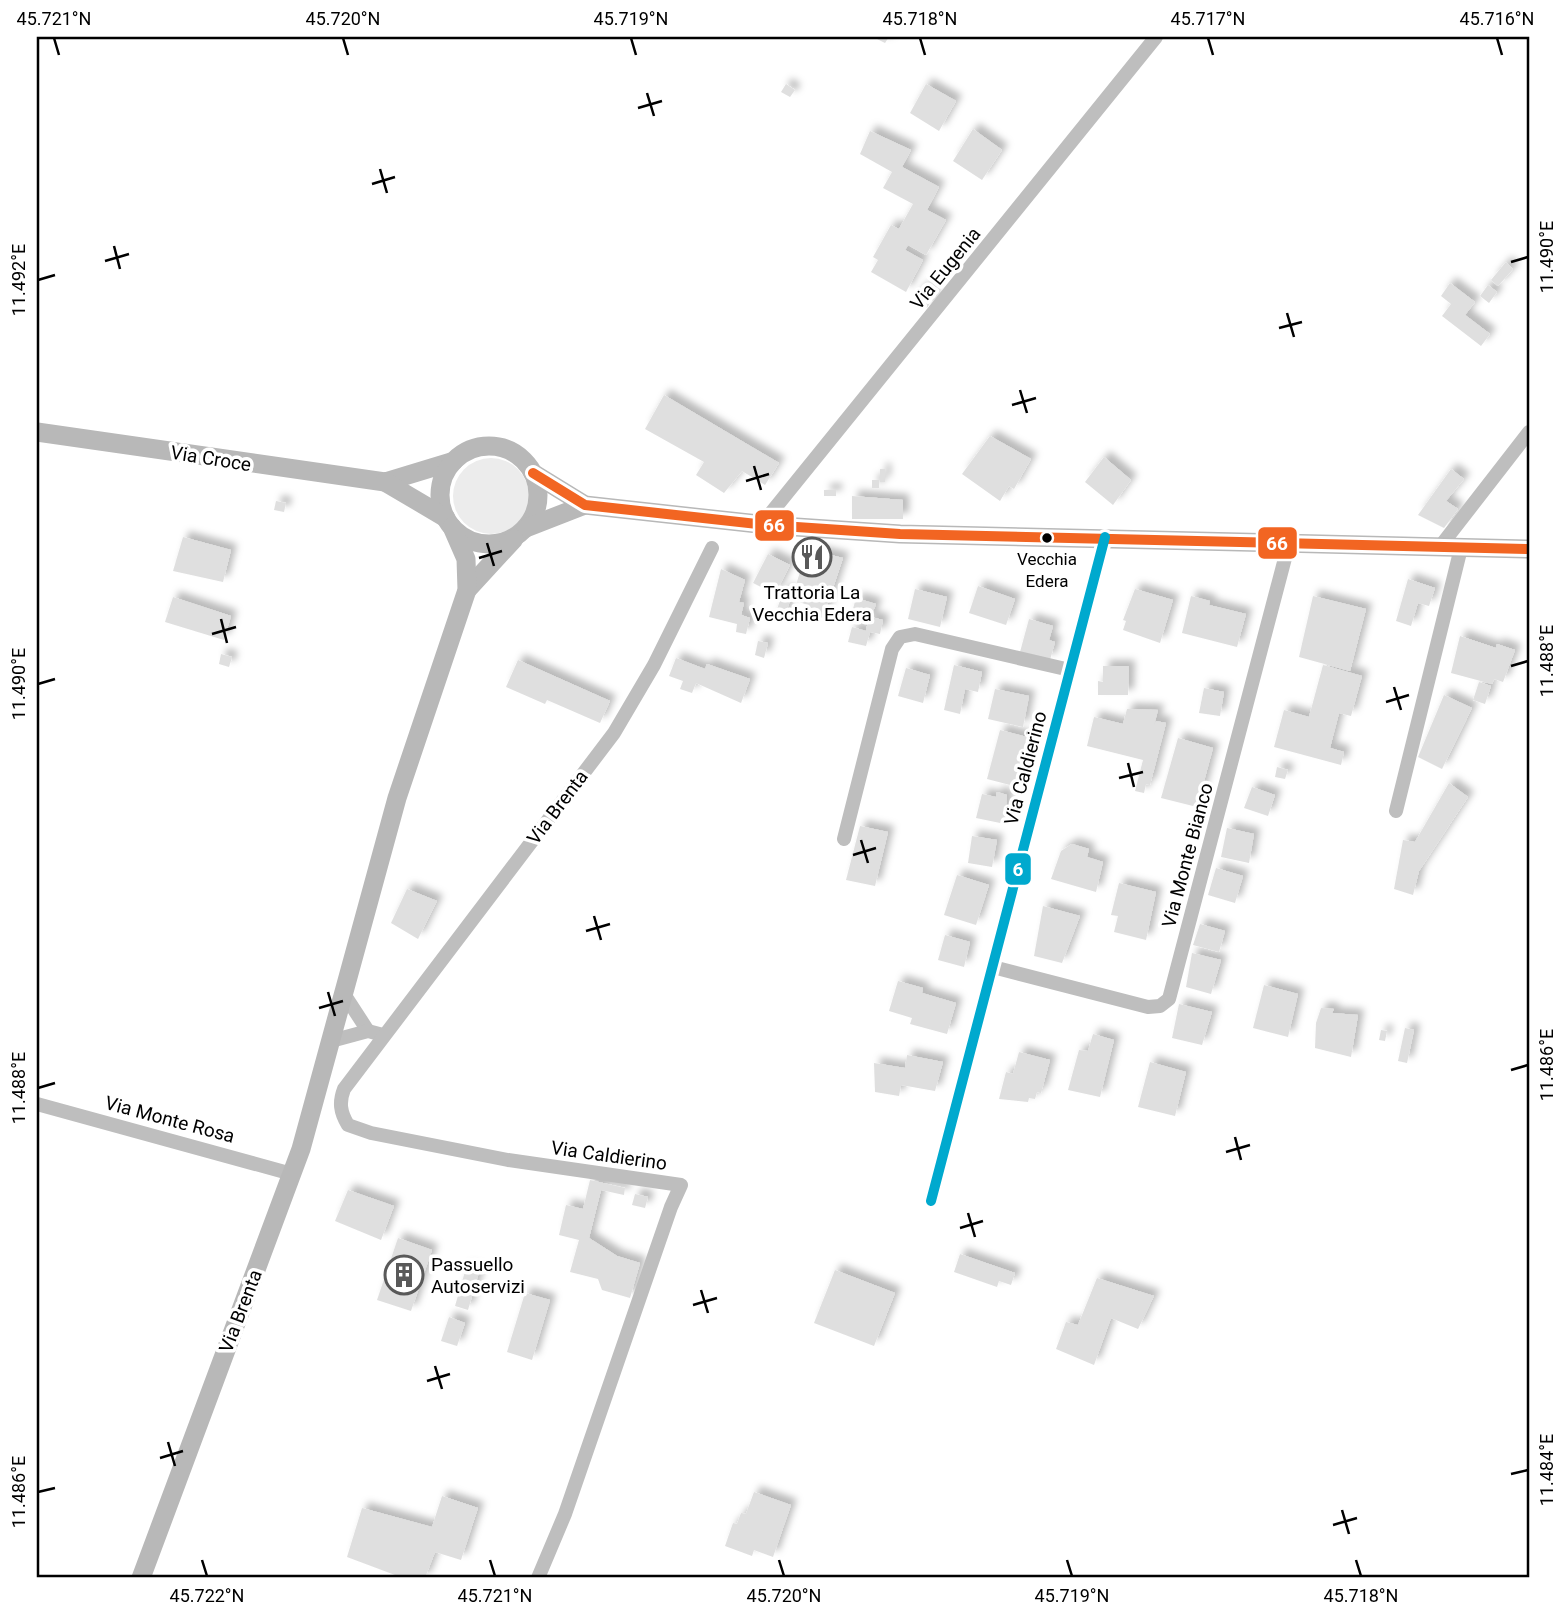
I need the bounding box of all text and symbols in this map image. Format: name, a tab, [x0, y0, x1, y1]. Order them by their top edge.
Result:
text: 45.721°N	[17, 8, 91, 29]
text: 45.720°N	[306, 8, 380, 29]
text: 45.719°N	[594, 8, 668, 29]
text: 45.718°N	[883, 8, 957, 29]
text: 45.717°N	[1171, 8, 1245, 29]
text: 45.716°N	[1460, 8, 1534, 29]
text: 11.490°E	[1536, 221, 1557, 293]
street label: Via Eugenia	[905, 223, 986, 314]
text: 11.492°E	[8, 244, 29, 316]
street label: Via Croce	[169, 441, 253, 476]
line badge: 66	[754, 509, 795, 542]
text: 66	[763, 514, 785, 537]
line badge: 66	[1257, 526, 1298, 560]
marker: Vecchia Edera	[1040, 531, 1054, 545]
text: 66	[1266, 532, 1288, 555]
restaurant icon: Trattoria La Vecchia Edera	[791, 536, 833, 578]
place label: Vecchia Edera	[1017, 549, 1077, 591]
place label: Trattoria La Vecchia Edera	[752, 581, 872, 626]
text: 11.488°E	[1536, 625, 1557, 697]
text: 11.490°E	[8, 648, 29, 720]
street label: Via Caldierino	[999, 709, 1052, 828]
street label: Via Brenta	[522, 766, 593, 849]
street label: Via Monte Bianco	[1157, 780, 1218, 930]
line badge: 6	[1004, 852, 1032, 886]
text: 6	[1013, 858, 1024, 881]
text: 11.486°E	[1536, 1029, 1557, 1101]
text: 11.488°E	[8, 1052, 29, 1124]
street label: Via Monte Rosa	[102, 1091, 237, 1148]
street label: Via Caldierino	[549, 1136, 668, 1175]
place label: Passuello Autoservizi	[431, 1253, 525, 1298]
building icon: Passuello Autoservizi	[383, 1254, 425, 1296]
street label: Via Brenta	[214, 1266, 267, 1356]
text: 11.484°E	[1536, 1434, 1557, 1506]
text: 11.486°E	[8, 1456, 29, 1528]
text: 45.722°N	[170, 1585, 244, 1606]
text: 45.721°N	[458, 1585, 532, 1606]
text: 45.720°N	[747, 1585, 821, 1606]
text: 45.719°N	[1035, 1585, 1109, 1606]
text: 45.718°N	[1324, 1585, 1398, 1606]

